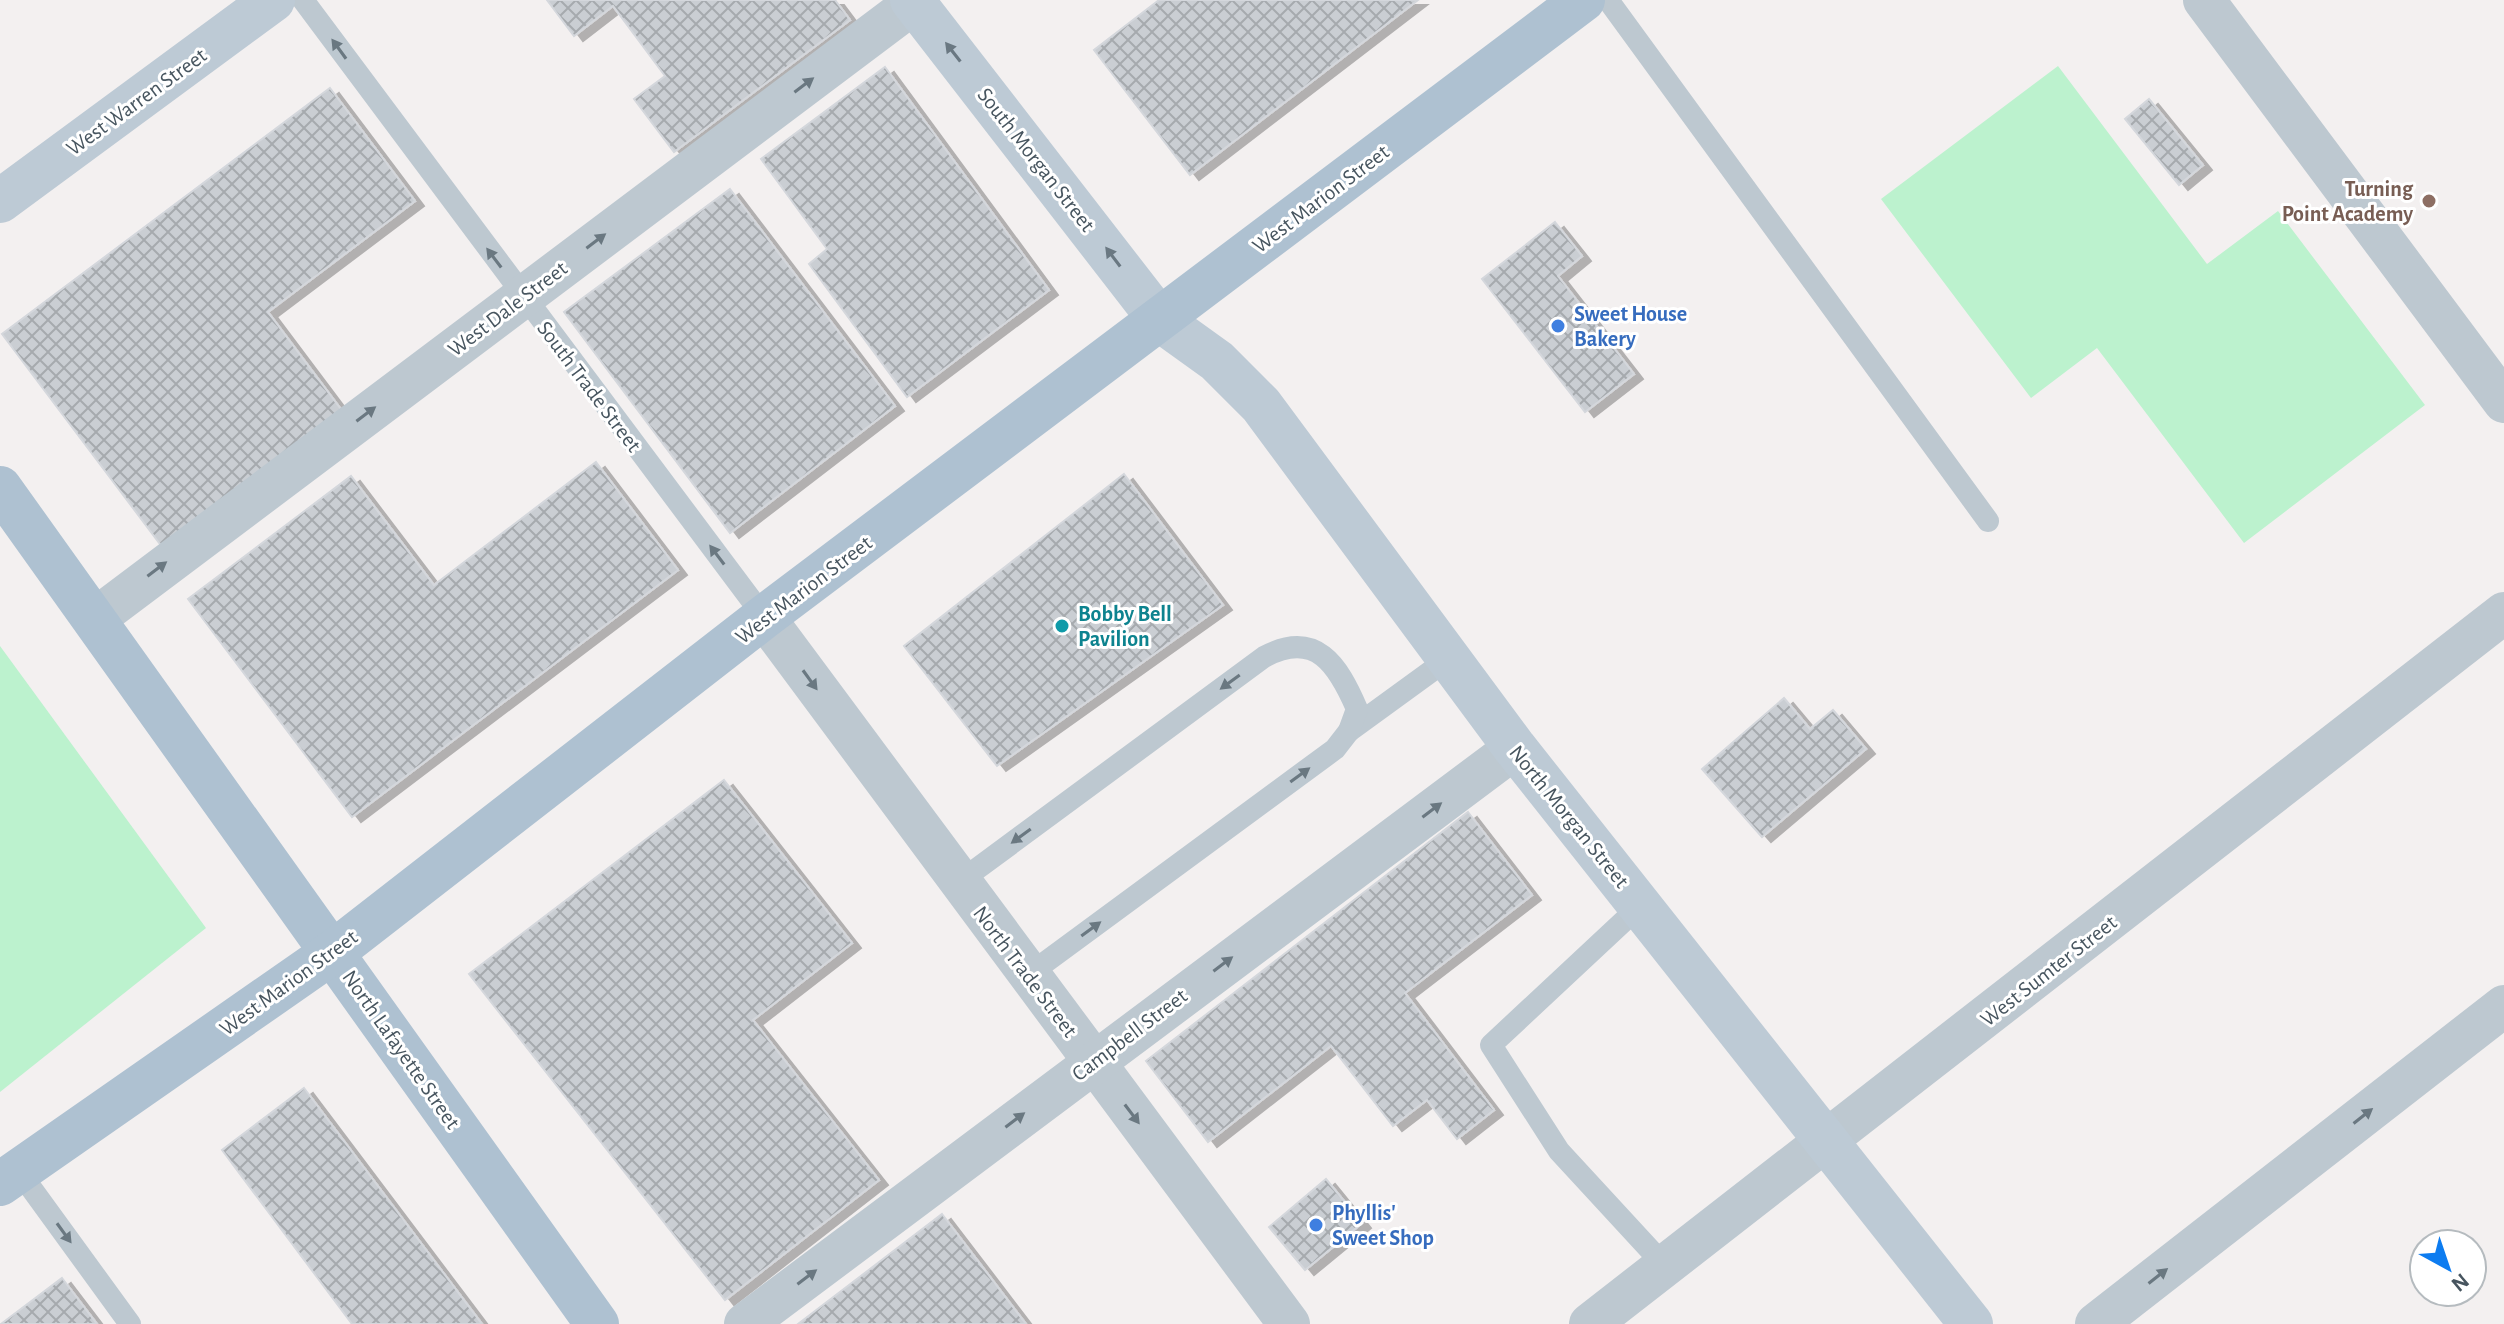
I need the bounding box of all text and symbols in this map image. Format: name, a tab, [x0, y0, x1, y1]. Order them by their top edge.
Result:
one-way arrow	[331, 39, 347, 59]
one-way arrow	[945, 42, 961, 62]
street label: West Warren Street	[63, 44, 211, 160]
one-way arrow	[794, 78, 814, 94]
street label: South Morgan Street	[973, 84, 1099, 236]
street label: West Marion Street	[1248, 141, 1393, 257]
place label: Turning Point Academy	[2282, 178, 2414, 226]
marker: Turning Point Academy	[2420, 192, 2438, 210]
one-way arrow	[586, 234, 606, 250]
one-way arrow	[1105, 246, 1121, 268]
one-way arrow	[486, 247, 502, 268]
street label: West Dale Street	[444, 257, 571, 361]
place label: Sweet House Bakery	[1574, 303, 1687, 351]
street label: South Trade Street	[533, 317, 645, 456]
marker: Sweet House Bakery	[1549, 317, 1567, 335]
one-way arrow	[355, 407, 376, 422]
street label: West Marion Street	[731, 532, 876, 648]
one-way arrow	[709, 544, 725, 566]
one-way arrow	[147, 562, 167, 578]
place label: Bobby Bell Pavilion	[1078, 603, 1172, 650]
marker: Bobby Bell Pavilion	[1053, 617, 1071, 635]
one-way arrow	[802, 670, 818, 690]
one-way arrow	[1220, 673, 1241, 689]
street label: North Morgan Street	[1505, 741, 1633, 892]
one-way arrow	[1290, 768, 1311, 783]
one-way arrow	[1422, 802, 1442, 818]
one-way arrow	[1010, 828, 1032, 844]
street label: North Trade Street	[969, 902, 1081, 1041]
street label: West Sumter Street	[1976, 911, 2121, 1031]
one-way arrow	[1080, 921, 1102, 937]
street label: West Marion Street	[216, 926, 362, 1040]
one-way arrow	[1213, 957, 1233, 973]
street label: North Lafayette Street	[338, 966, 464, 1133]
street label: Campbell Street	[1068, 985, 1191, 1085]
one-way arrow	[1123, 1104, 1139, 1124]
one-way arrow	[2353, 1109, 2373, 1125]
one-way arrow	[1004, 1112, 1025, 1128]
place label: Phyllis' Sweet Shop	[1332, 1202, 1434, 1249]
marker: Phyllis' Sweet Shop	[1307, 1216, 1325, 1234]
one-way arrow	[56, 1223, 71, 1244]
north arrow	[2408, 1228, 2488, 1308]
one-way arrow	[2148, 1268, 2168, 1285]
one-way arrow	[797, 1269, 817, 1285]
text: N	[2447, 1269, 2473, 1296]

